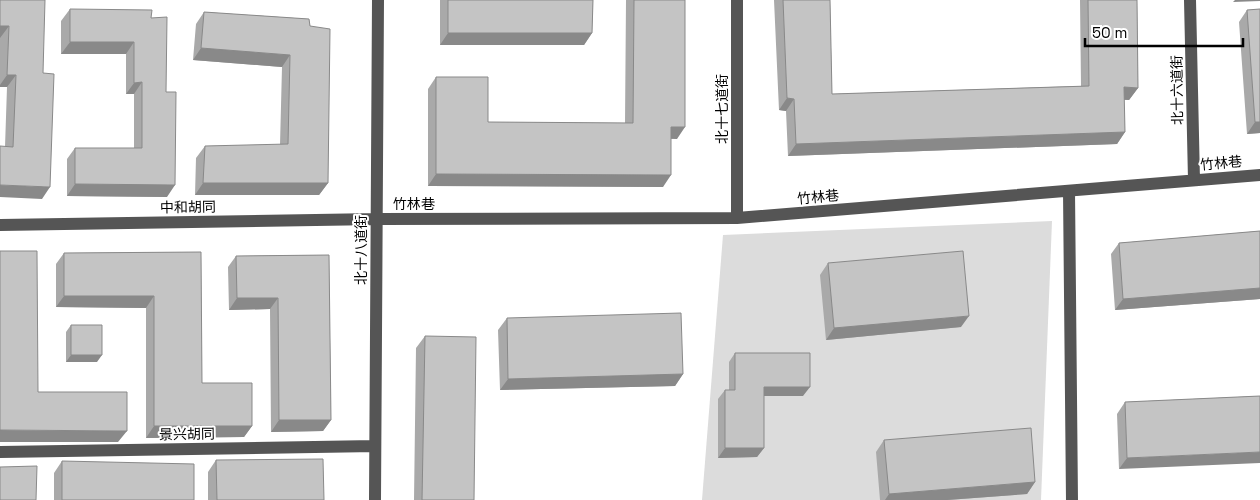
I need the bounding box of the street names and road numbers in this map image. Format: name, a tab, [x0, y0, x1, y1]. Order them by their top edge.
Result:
street label: 北十六道街	[1167, 55, 1187, 125]
street label: 北十七道街	[713, 74, 731, 144]
street label: 竹林巷	[1199, 152, 1243, 174]
street label: 竹林巷	[796, 186, 840, 208]
street label: 竹林巷	[393, 195, 435, 213]
street label: 中和胡同	[160, 198, 216, 216]
street label: 北十八道街	[352, 215, 370, 285]
street label: 景兴胡同	[159, 425, 215, 443]

